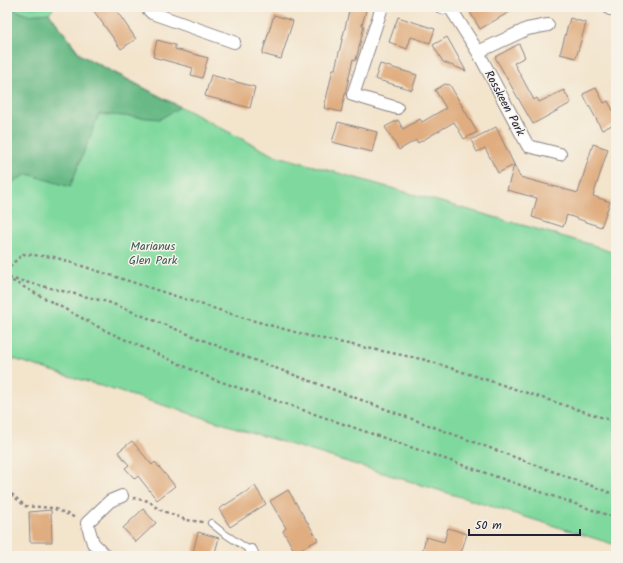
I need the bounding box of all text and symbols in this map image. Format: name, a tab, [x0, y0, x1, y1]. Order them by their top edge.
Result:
street label: Rosskeen Park	[479, 67, 530, 140]
park label: Marianus Glen Park	[129, 237, 178, 270]
scale bar	[469, 511, 580, 537]
text: 50 m	[475, 516, 502, 535]

